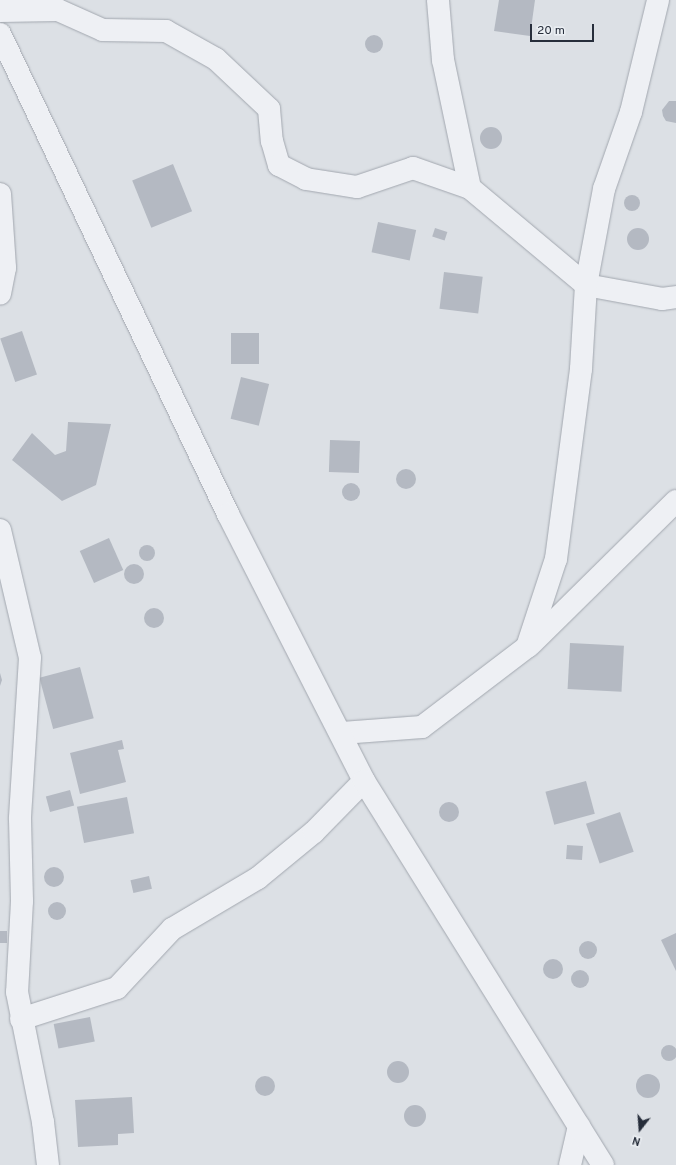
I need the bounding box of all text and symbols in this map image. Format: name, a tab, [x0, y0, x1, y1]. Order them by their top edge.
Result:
scale bar	[532, 16, 596, 42]
text: 20 m	[537, 23, 565, 39]
north arrow	[620, 1109, 660, 1149]
text: N	[631, 1133, 642, 1148]

